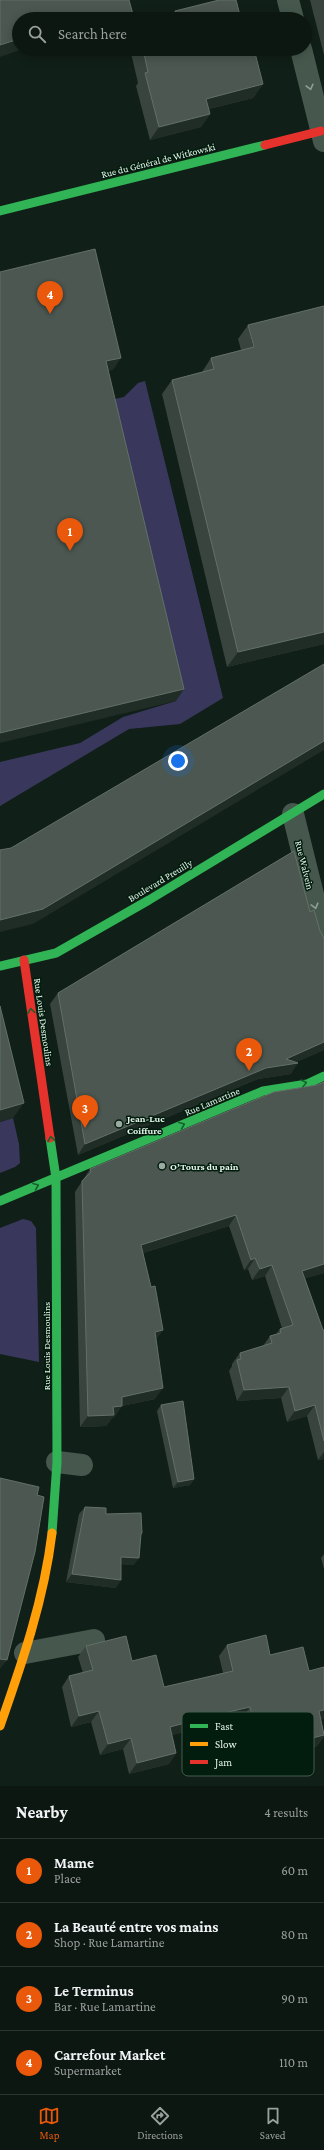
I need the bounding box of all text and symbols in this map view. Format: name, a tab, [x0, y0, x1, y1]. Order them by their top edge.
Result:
search box	[12, 12, 312, 56]
icon: search	[26, 23, 48, 45]
text: Search here	[58, 26, 127, 42]
one-way arrow	[305, 83, 314, 90]
street label: Rue du Général de Witkowski	[100, 141, 217, 180]
pin: 4	[37, 281, 63, 314]
pin: 1	[57, 518, 83, 551]
your location	[168, 751, 188, 771]
street label: Rue Walvein	[293, 840, 316, 891]
street label: Boulevard Preuilly	[126, 857, 195, 904]
one-way arrow	[311, 903, 319, 909]
street label: Rue Louis Desmoulins	[32, 977, 55, 1067]
one-way arrow	[28, 1007, 36, 1014]
pin: 2	[236, 1038, 262, 1071]
one-way arrow	[301, 1080, 307, 1088]
street label: Rue Lamartine	[183, 1085, 242, 1118]
pin: 3	[72, 1095, 98, 1128]
place label: Jean-Luc Coiffure	[126, 1113, 165, 1136]
marker: Jean-Luc Coiffure	[114, 1119, 124, 1129]
one-way arrow	[177, 1122, 185, 1130]
one-way arrow	[47, 1136, 56, 1142]
marker: O’Tours du pain	[157, 1161, 167, 1171]
place label: O’Tours du pain	[170, 1161, 239, 1172]
one-way arrow	[33, 1183, 40, 1191]
street label: Rue Louis Desmoulins	[41, 1302, 52, 1390]
legend	[182, 1712, 314, 1776]
text: Fast	[215, 1720, 234, 1732]
text: Slow	[215, 1738, 237, 1750]
text: Jam	[214, 1756, 232, 1769]
text: Nearby	[16, 1803, 68, 1822]
text: 4 results	[264, 1805, 308, 1820]
text: Mame	[54, 1855, 94, 1871]
text: 1	[27, 1863, 31, 1878]
text: 60 m	[281, 1863, 308, 1878]
text: Place	[54, 1871, 81, 1886]
text: La Beauté entre vos mains	[54, 1919, 218, 1935]
text: 2	[26, 1927, 32, 1942]
text: 80 m	[281, 1927, 308, 1942]
text: Shop · Rue Lamartine	[54, 1935, 164, 1950]
text: Le Terminus	[54, 1983, 134, 1999]
text: 3	[26, 1991, 32, 2006]
text: 90 m	[281, 1991, 308, 2006]
text: Bar · Rue Lamartine	[54, 1999, 156, 2014]
text: Carrefour Market	[54, 2047, 165, 2063]
text: 4	[25, 2055, 33, 2070]
text: 110 m	[279, 2055, 308, 2070]
text: Supermarket	[54, 2063, 121, 2078]
tab: Map	[38, 2105, 60, 2141]
tab: Directions	[137, 2105, 183, 2141]
tab: Saved	[260, 2105, 286, 2141]

